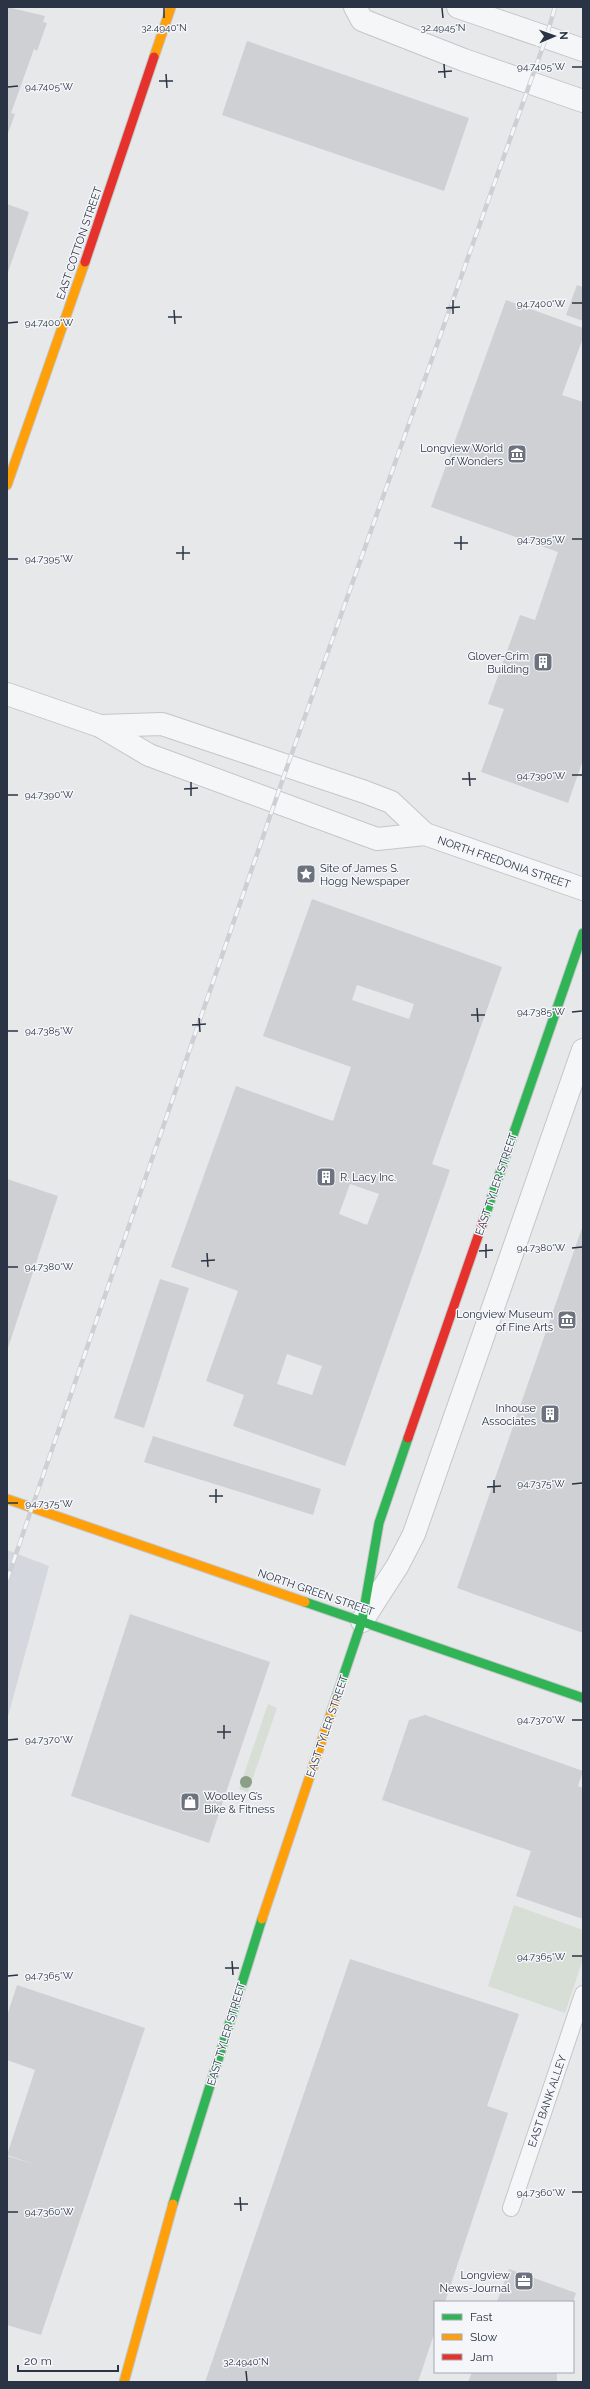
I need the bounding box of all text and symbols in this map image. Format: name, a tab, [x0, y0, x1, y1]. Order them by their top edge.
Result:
north arrow	[534, 16, 574, 56]
text: 32.4940°N	[141, 22, 187, 33]
text: 32.4945°N	[420, 22, 466, 33]
text: N	[557, 31, 570, 40]
text: 94.7405°W	[517, 61, 566, 72]
text: 94.7405°W	[25, 81, 74, 92]
street label: EAST COTTON STREET	[54, 185, 105, 301]
text: 94.7400°W	[517, 298, 566, 309]
text: 94.7400°W	[25, 317, 74, 328]
place label: Longview World of Wonders	[420, 442, 503, 468]
museum icon: Longview World of Wonders	[506, 443, 528, 465]
text: 94.7395°W	[517, 534, 566, 545]
text: 94.7395°W	[25, 553, 74, 564]
place label: Glover-Crim Building	[468, 650, 529, 676]
building icon: Glover-Crim Building	[532, 651, 554, 673]
text: 94.7390°W	[517, 770, 566, 781]
text: 94.7390°W	[25, 789, 74, 800]
street label: NORTH FREDONIA STREET	[436, 834, 572, 891]
place label: Site of James S. Hogg Newspaper	[320, 862, 410, 888]
place icon: Site of James S. Hogg Newspaper	[295, 863, 317, 885]
text: 94.7385°W	[517, 1006, 566, 1017]
text: 94.7385°W	[25, 1025, 74, 1036]
street label: EAST TYLER STREET	[473, 1131, 520, 1237]
building icon: R. Lacy Inc.	[315, 1166, 337, 1188]
place label: R. Lacy Inc.	[340, 1171, 396, 1184]
text: 94.7380°W	[517, 1242, 566, 1253]
text: 94.7380°W	[25, 1261, 74, 1272]
place label: Longview Museum of Fine Arts	[456, 1308, 553, 1334]
museum icon: Longview Museum of Fine Arts	[556, 1309, 578, 1331]
place label: Inhouse Associates	[482, 1402, 537, 1428]
building icon: Inhouse Associates	[539, 1403, 561, 1425]
text: 94.7375°W	[517, 1478, 565, 1489]
text: 94.7375°W	[25, 1498, 73, 1509]
street label: NORTH GREEN STREET	[256, 1566, 376, 1619]
street label: EAST TYLER STREET	[304, 1673, 351, 1779]
text: 94.7370°W	[517, 1714, 566, 1725]
text: 94.7370°W	[25, 1734, 74, 1745]
place label: Woolley G’s Bike & Fitness	[204, 1790, 275, 1816]
shop icon: Woolley G’s Bike & Fitness	[179, 1791, 201, 1813]
text: 94.7365°W	[517, 1951, 566, 1962]
text: 94.7365°W	[25, 1970, 74, 1981]
street label: EAST TYLER STREET	[205, 1981, 248, 2087]
street label: EAST BANK ALLEY	[526, 2053, 569, 2149]
text: 94.7360°W	[517, 2187, 566, 2198]
text: 94.7360°W	[25, 2206, 74, 2217]
place label: Longview News-Journal	[440, 2269, 510, 2295]
office icon: Longview News-Journal	[513, 2270, 535, 2292]
legend	[434, 2301, 574, 2373]
text: Fast	[470, 2310, 493, 2324]
text: Slow	[470, 2330, 497, 2344]
scale bar	[18, 2347, 118, 2373]
text: Jam	[470, 2350, 493, 2364]
text: 20 m	[24, 2354, 52, 2368]
text: 32.4940°N	[223, 2356, 269, 2367]

